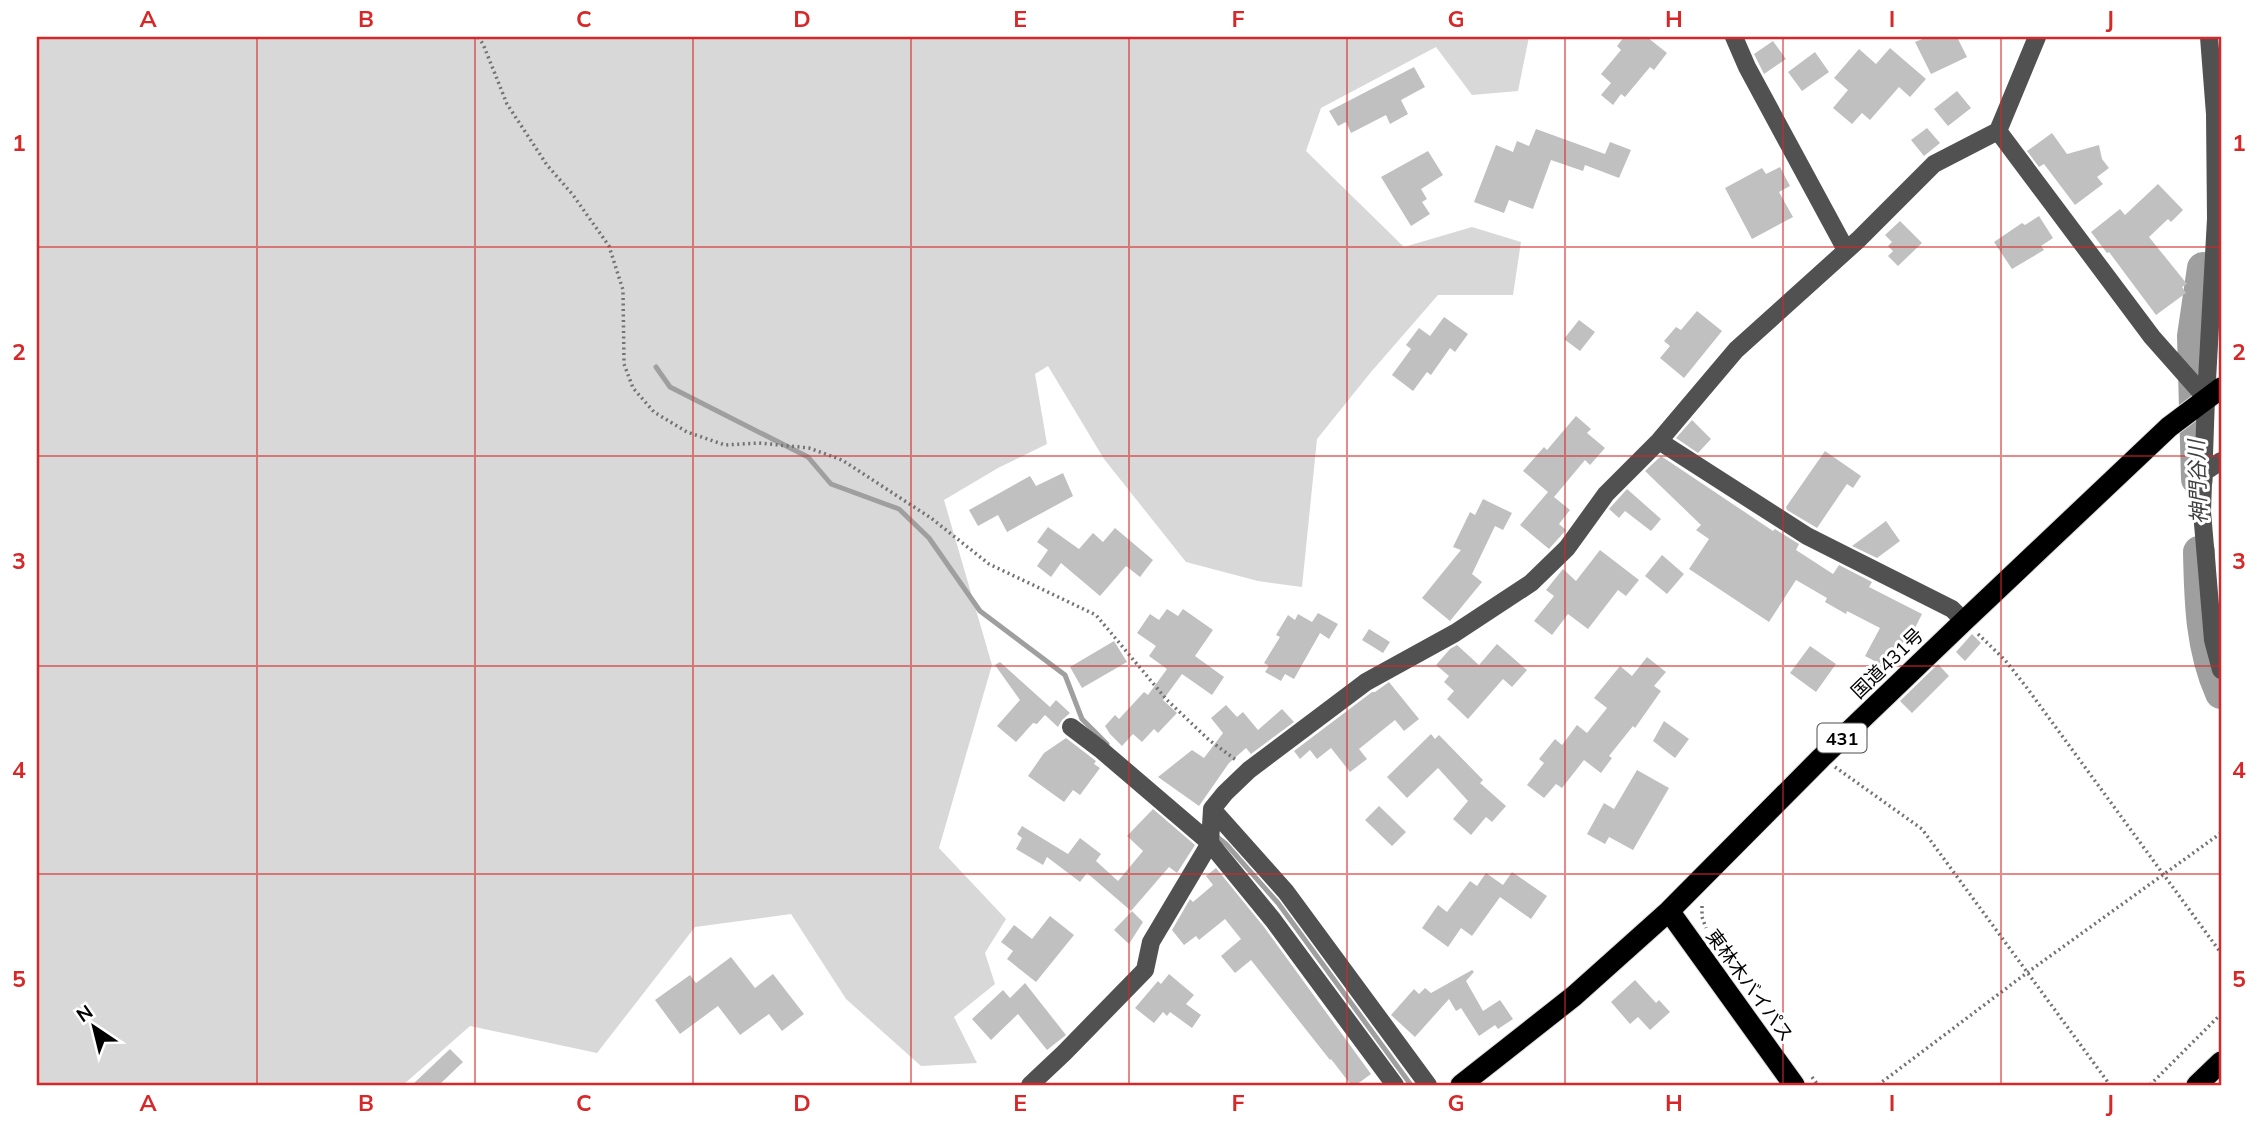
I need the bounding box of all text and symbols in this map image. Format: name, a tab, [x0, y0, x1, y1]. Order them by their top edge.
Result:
text: A	[139, 4, 157, 33]
text: B	[358, 4, 374, 33]
text: C	[576, 4, 592, 33]
text: D	[793, 4, 811, 33]
text: E	[1013, 4, 1027, 33]
text: F	[1231, 4, 1245, 33]
text: G	[1447, 4, 1465, 33]
text: H	[1665, 4, 1683, 33]
text: I	[1889, 4, 1895, 33]
text: J	[2106, 4, 2114, 33]
text: 1	[12, 128, 26, 157]
text: 1	[2232, 128, 2246, 157]
text: 2	[12, 337, 26, 366]
text: 2	[2232, 337, 2246, 366]
water label: 神門谷川	[2182, 438, 2211, 524]
text: 3	[12, 546, 26, 575]
text: 3	[2232, 546, 2246, 575]
street label: 国道431号	[1846, 623, 1928, 703]
road number: 431	[1818, 724, 1867, 752]
text: 4	[12, 755, 26, 784]
text: 4	[2232, 755, 2246, 784]
street label: 東林木バイパス	[1701, 924, 1799, 1046]
text: 5	[12, 964, 26, 993]
text: 5	[2232, 964, 2246, 993]
north arrow	[60, 992, 130, 1062]
text: N	[71, 999, 97, 1027]
text: A	[139, 1088, 157, 1117]
text: B	[358, 1088, 374, 1117]
text: C	[576, 1088, 592, 1117]
text: D	[793, 1088, 811, 1117]
text: E	[1013, 1088, 1027, 1117]
text: F	[1231, 1088, 1245, 1117]
text: G	[1447, 1088, 1465, 1117]
text: H	[1665, 1088, 1683, 1117]
text: I	[1889, 1088, 1895, 1117]
text: J	[2106, 1088, 2114, 1117]

